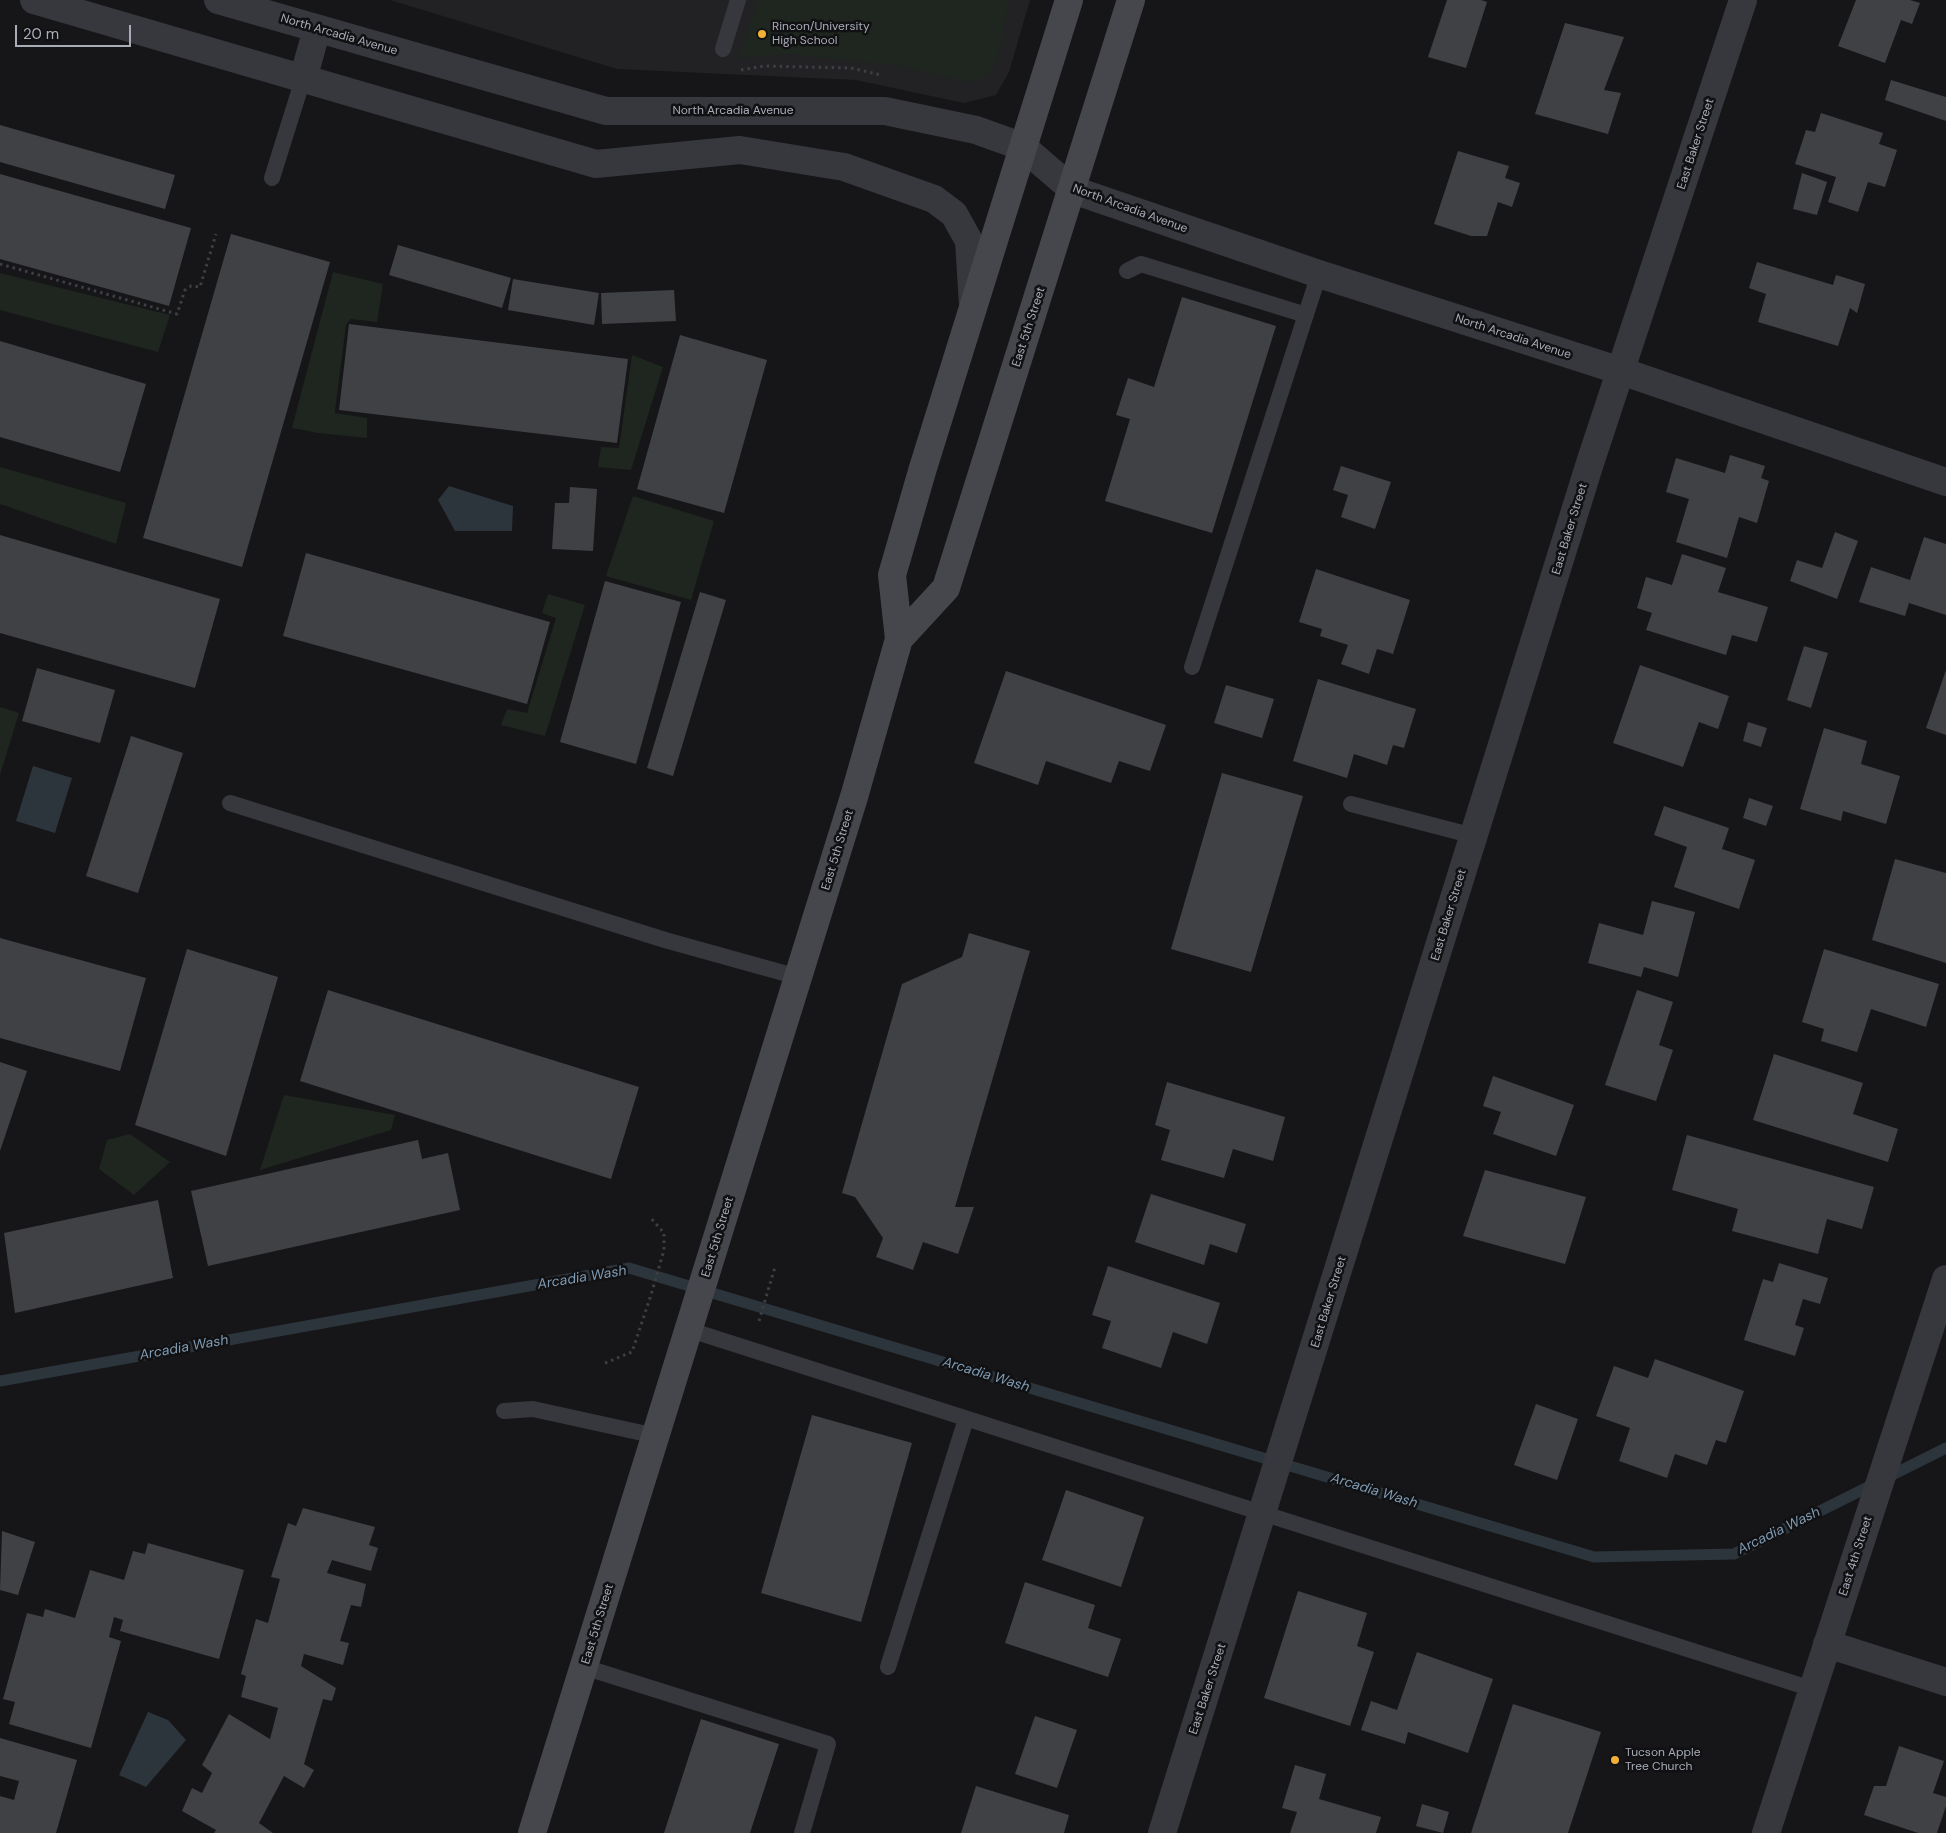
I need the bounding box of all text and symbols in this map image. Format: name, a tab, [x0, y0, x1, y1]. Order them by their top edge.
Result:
street label: North Arcadia Avenue	[279, 11, 399, 59]
scale bar	[18, 15, 134, 47]
place label: Rincon/University High School	[772, 20, 870, 48]
text: 20 m	[23, 24, 59, 44]
marker: Rincon/University High School	[756, 28, 768, 40]
street label: East Baker Street	[1675, 97, 1717, 191]
street label: North Arcadia Avenue	[672, 104, 794, 118]
street label: North Arcadia Avenue	[1071, 182, 1189, 236]
street label: East 5th Street	[1009, 285, 1049, 369]
street label: North Arcadia Avenue	[1453, 311, 1573, 363]
street label: East Baker Street	[1549, 482, 1591, 576]
street label: East 5th Street	[819, 808, 857, 892]
street label: East Baker Street	[1428, 868, 1470, 962]
street label: East 5th Street	[699, 1195, 737, 1279]
street label: East Baker Street	[1308, 1255, 1350, 1349]
water label: Arcadia Wash	[536, 1263, 628, 1293]
water label: Arcadia Wash	[138, 1332, 230, 1364]
water label: Arcadia Wash	[941, 1354, 1031, 1396]
water label: Arcadia Wash	[1329, 1470, 1419, 1512]
water label: Arcadia Wash	[1735, 1504, 1823, 1558]
street label: East 4th Street	[1836, 1514, 1876, 1598]
street label: East 5th Street	[579, 1582, 617, 1666]
street label: East Baker Street	[1187, 1642, 1229, 1736]
place label: Tucson Apple Tree Church	[1625, 1746, 1701, 1774]
marker: Tucson Apple Tree Church	[1609, 1754, 1621, 1766]

